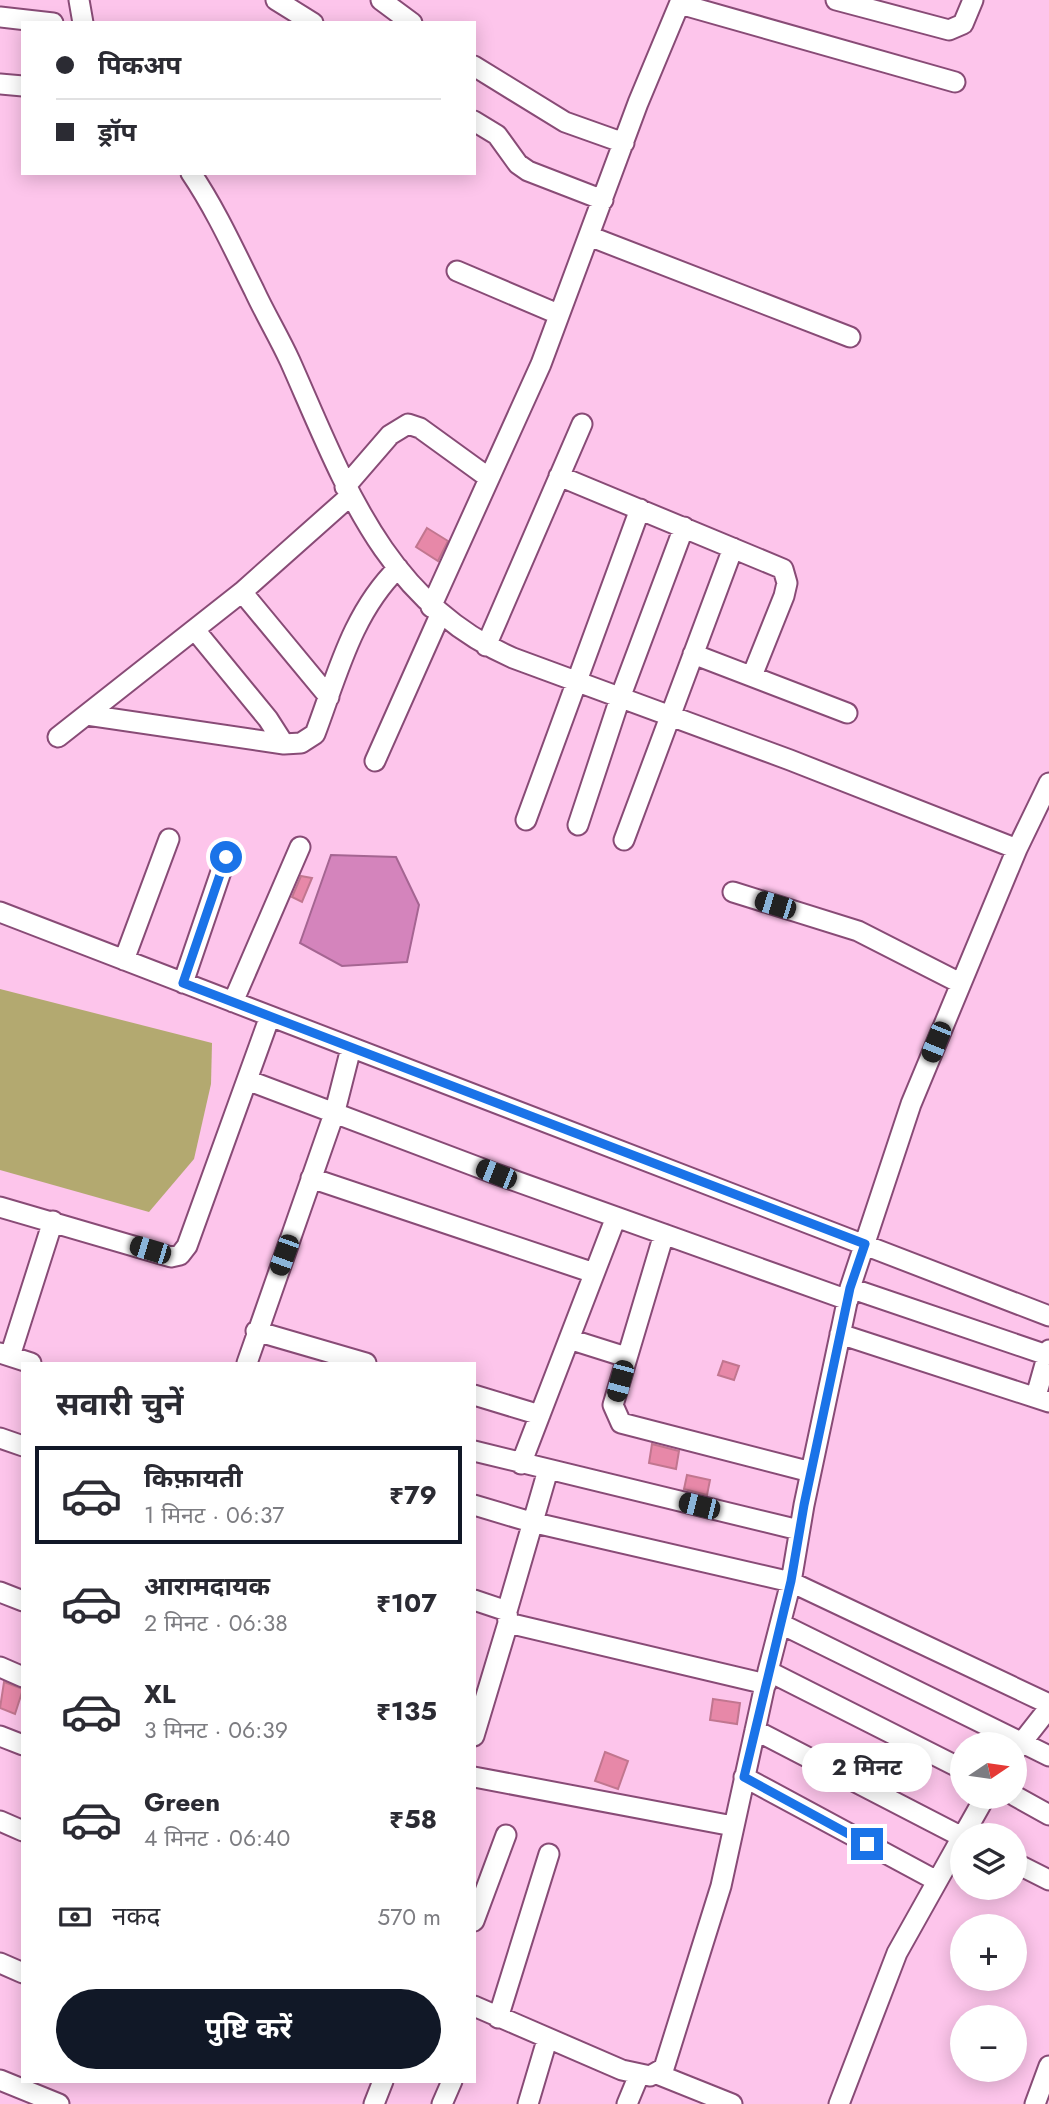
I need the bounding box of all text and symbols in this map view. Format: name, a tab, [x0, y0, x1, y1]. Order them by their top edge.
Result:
text: पिकअप	[98, 46, 181, 84]
text: ड्रॉप	[98, 113, 136, 151]
route start	[210, 841, 242, 873]
car	[752, 889, 799, 921]
car	[919, 1019, 954, 1065]
car	[473, 1156, 520, 1192]
car	[267, 1232, 302, 1278]
car	[127, 1234, 174, 1266]
car	[605, 1358, 636, 1404]
text: सवारी चुनें	[56, 1381, 183, 1427]
text: किफ़ायती	[144, 1459, 243, 1497]
icon: car	[60, 1464, 123, 1527]
text: ₹79	[389, 1476, 437, 1514]
car	[677, 1491, 722, 1521]
text: 1 मिनट · 06:37	[144, 1498, 284, 1532]
text: आरामदायक	[144, 1567, 270, 1605]
icon: car	[60, 1572, 123, 1635]
text: ₹107	[376, 1584, 437, 1622]
text: 2 मिनट · 06:38	[144, 1606, 288, 1640]
text: XL	[144, 1675, 176, 1713]
icon: car	[60, 1680, 123, 1743]
text: ₹135	[376, 1692, 437, 1730]
text: 3 मिनट · 06:39	[144, 1713, 288, 1747]
north arrow	[950, 1732, 1027, 1810]
map controls	[950, 1732, 1027, 2082]
callout: 2 मिनट	[802, 1742, 932, 1792]
text: 2 मिनट	[832, 1750, 902, 1784]
text: Green	[144, 1783, 220, 1821]
icon: car	[60, 1788, 123, 1851]
text: ₹58	[389, 1800, 437, 1838]
text: 4 मिनट · 06:40	[144, 1821, 290, 1855]
button: layers	[950, 1823, 1027, 1900]
route end	[851, 1828, 883, 1860]
text: नकद	[112, 1897, 160, 1935]
icon: cash	[56, 1898, 94, 1936]
text: 570 m	[377, 1900, 441, 1934]
button: +	[950, 1914, 1027, 1991]
button: पुष्टि करें	[56, 1989, 441, 2069]
button: −	[950, 2005, 1027, 2082]

